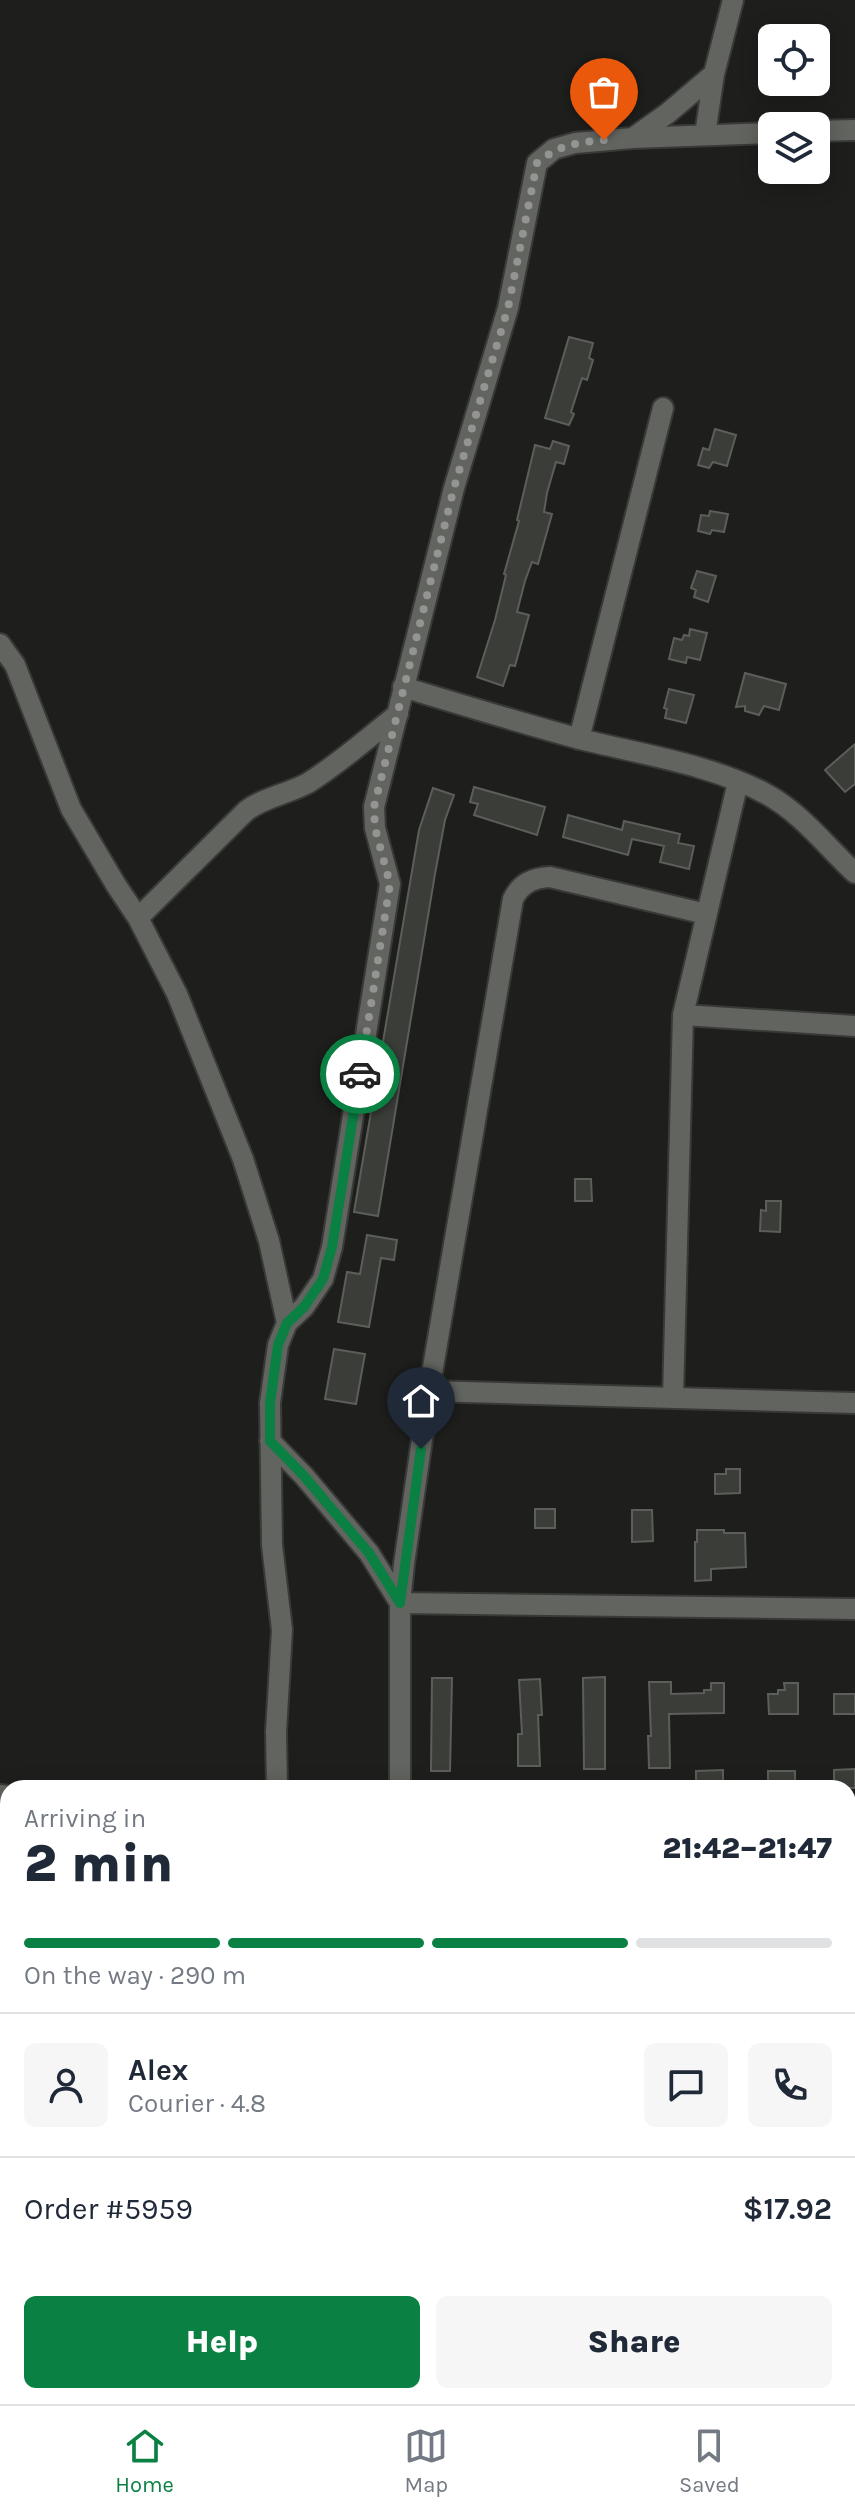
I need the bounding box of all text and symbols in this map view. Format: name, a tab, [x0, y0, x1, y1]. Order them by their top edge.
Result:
map controls	[758, 24, 830, 184]
button: locate	[758, 24, 830, 96]
pin	[570, 58, 638, 140]
icon: bag	[582, 70, 626, 114]
button: layers	[758, 112, 830, 184]
courier	[320, 1034, 400, 1114]
icon: car	[338, 1052, 382, 1096]
pin	[387, 1367, 455, 1449]
icon: home	[399, 1379, 443, 1423]
text: Arriving in	[24, 1803, 146, 1834]
text: 21:42–21:47	[662, 1830, 832, 1866]
text: 2 min	[24, 1833, 173, 1894]
text: On the way · 290 m	[24, 1960, 246, 1991]
button: person	[24, 2043, 108, 2127]
button: chat	[644, 2043, 728, 2127]
button: phone	[748, 2043, 832, 2127]
text: Alex	[128, 2052, 188, 2088]
text: Courier · 4.8	[128, 2088, 266, 2119]
text: Order #5959	[24, 2191, 193, 2227]
text: $17.92	[743, 2191, 832, 2227]
button: Help	[24, 2296, 420, 2388]
button: Share	[436, 2296, 832, 2388]
tab: Home	[115, 2424, 174, 2498]
tab: Map	[404, 2424, 448, 2498]
tab: Saved	[679, 2424, 740, 2498]

